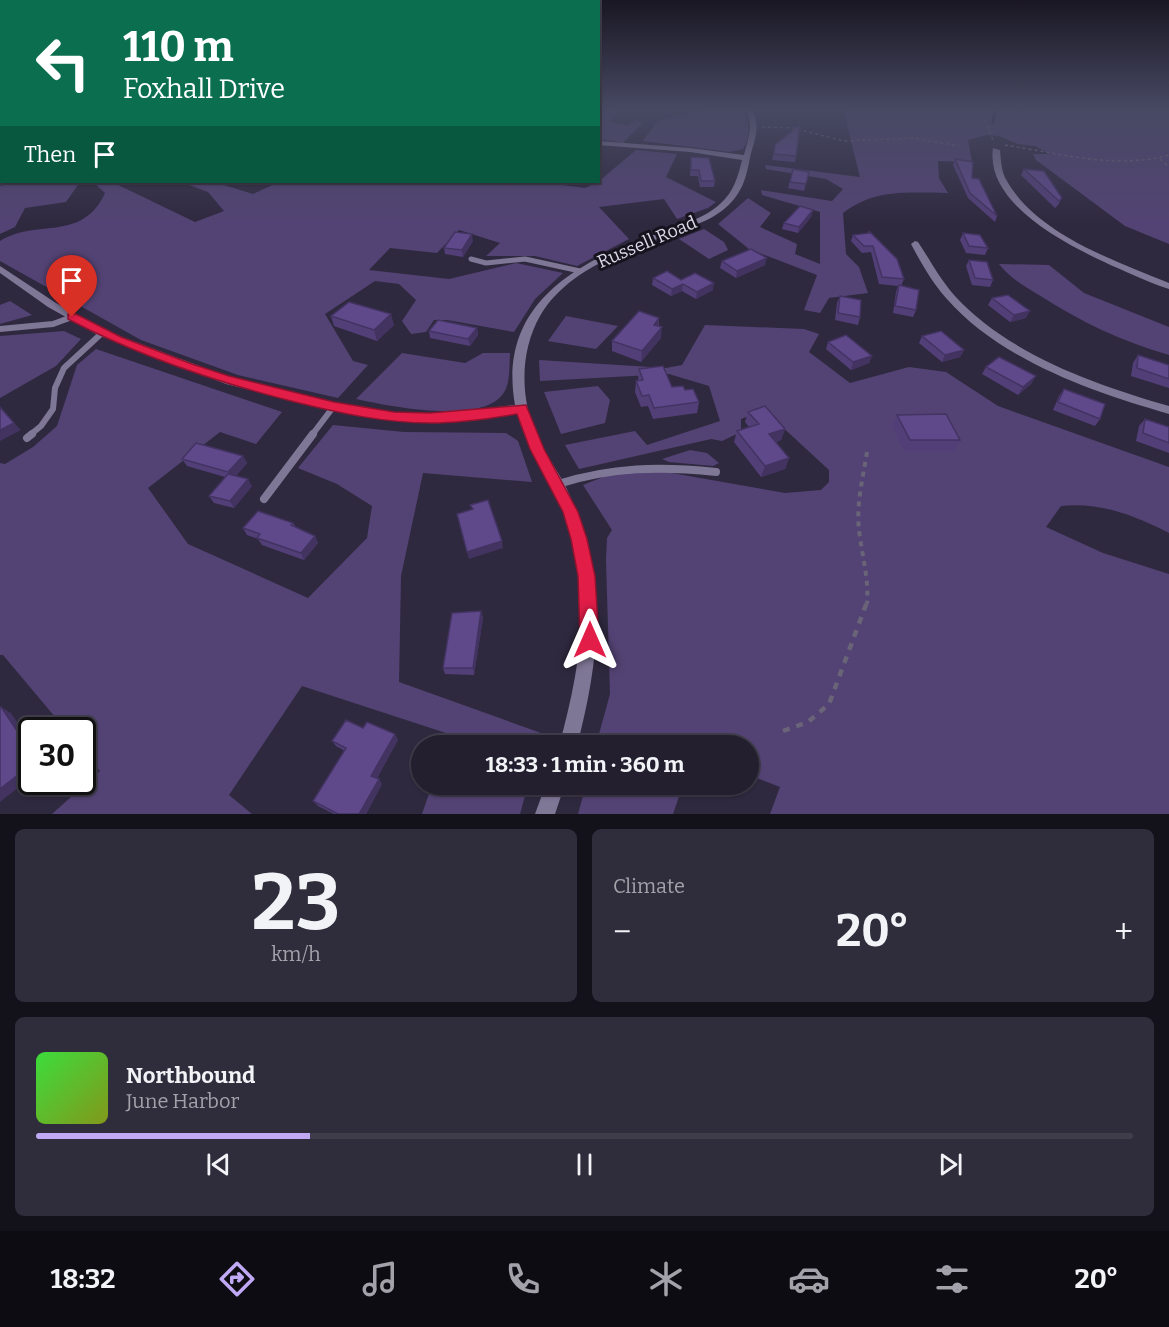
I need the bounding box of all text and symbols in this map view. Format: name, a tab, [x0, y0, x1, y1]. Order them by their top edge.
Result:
text: 110 m	[123, 22, 234, 72]
icon: left	[24, 24, 102, 102]
text: Foxhall Drive	[123, 73, 285, 105]
icon: arrive	[88, 138, 121, 171]
text: Then	[24, 141, 76, 168]
street label: Russell Road	[594, 211, 700, 273]
pin	[46, 255, 97, 317]
icon: arrive	[55, 264, 88, 297]
position arrow	[558, 608, 622, 672]
speed limit sign: 30	[18, 717, 96, 795]
text: 18:33 · 1 min · 360 m	[485, 751, 685, 778]
text: 23	[252, 856, 340, 950]
text: Climate	[613, 874, 685, 898]
text: 20°	[836, 904, 909, 958]
text: −	[613, 912, 631, 952]
text: +	[1114, 912, 1133, 952]
text: km/h	[271, 942, 321, 966]
text: Northbound	[126, 1062, 255, 1089]
text: June Harbor	[126, 1089, 239, 1113]
icon: previous	[202, 1148, 235, 1181]
icon: pause	[568, 1148, 601, 1181]
icon: next	[934, 1148, 967, 1181]
icon: directions	[216, 1258, 258, 1300]
icon: music	[359, 1258, 401, 1300]
icon: phone	[502, 1258, 544, 1300]
icon: climate	[645, 1258, 687, 1300]
icon: car	[788, 1258, 830, 1300]
icon: filters	[931, 1258, 973, 1300]
text: 18:32	[51, 1263, 115, 1295]
text: 20°	[1074, 1263, 1118, 1295]

